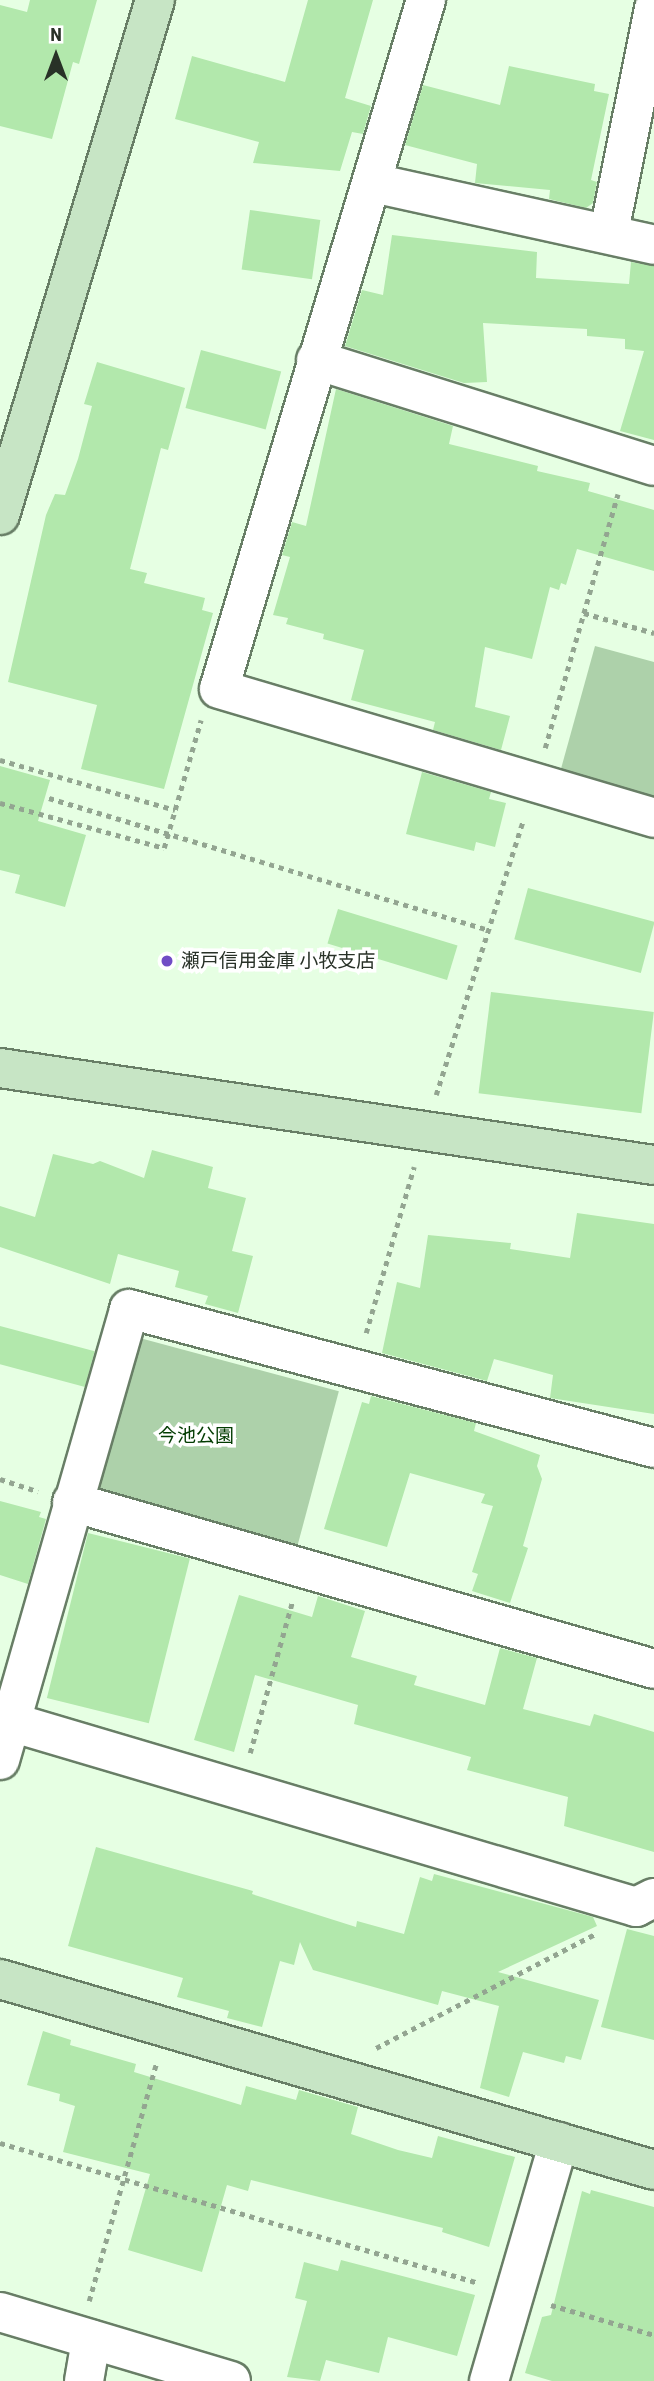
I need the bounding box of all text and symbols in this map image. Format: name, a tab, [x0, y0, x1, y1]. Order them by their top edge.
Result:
north arrow	[21, 21, 91, 91]
text: N	[50, 23, 62, 46]
place label: 瀬戸信用金庫 小牧支店	[181, 950, 375, 972]
marker: 瀬戸信用金庫 小牧支店	[159, 953, 175, 969]
park label: 今池公園	[158, 1425, 234, 1447]

